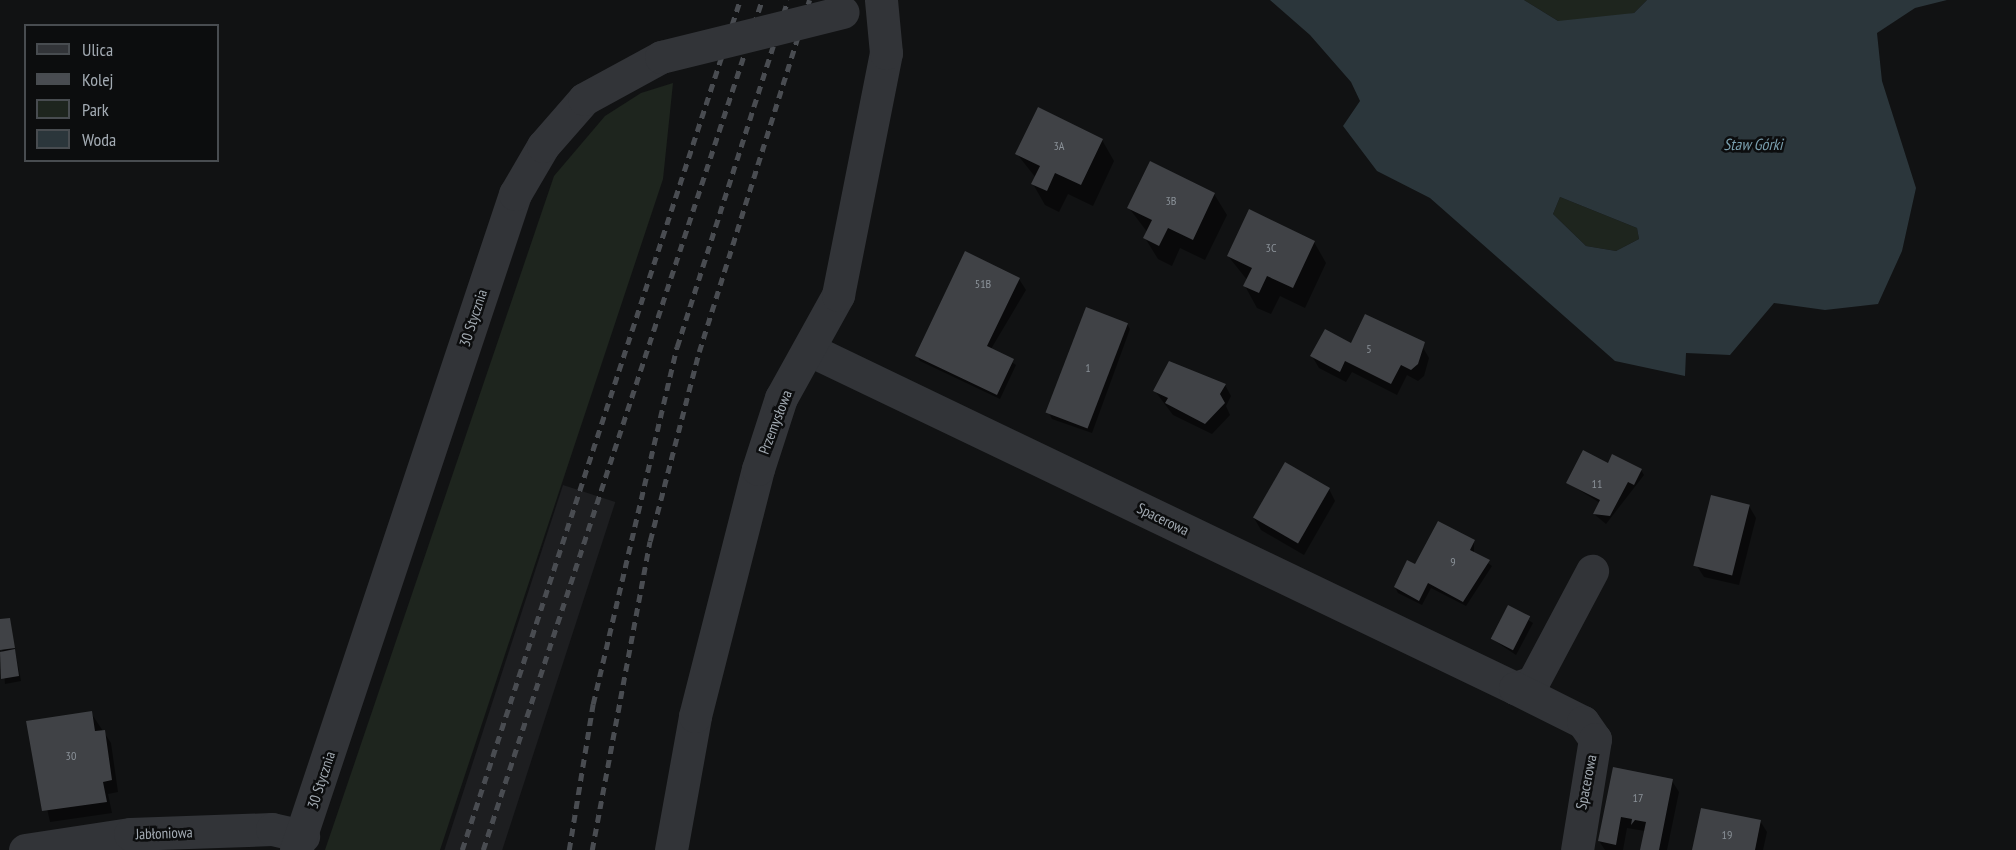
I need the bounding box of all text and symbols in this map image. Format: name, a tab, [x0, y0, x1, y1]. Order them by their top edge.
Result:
legend	[24, 24, 219, 162]
text: Ulica	[82, 38, 113, 61]
text: Kolej	[82, 68, 113, 91]
text: Park	[82, 98, 109, 121]
text: Woda	[82, 128, 116, 151]
water label: Staw Górki	[1723, 134, 1783, 154]
house number: 3A	[1053, 139, 1065, 153]
house number: 3B	[1165, 194, 1177, 208]
house number: 3C	[1266, 241, 1276, 255]
house number: 51B	[975, 277, 991, 291]
street label: 30 Stycznia	[455, 287, 491, 349]
house number: 5	[1366, 342, 1372, 356]
house number: 1	[1085, 361, 1091, 375]
street label: Przemysłowa	[755, 387, 795, 457]
house number: 11	[1592, 477, 1602, 491]
street label: Spacerowa	[1134, 499, 1192, 539]
house number: 9	[1450, 555, 1456, 569]
house number: 30	[66, 749, 76, 763]
street label: 30 Stycznia	[303, 749, 339, 811]
street label: Spacerowa	[1572, 753, 1600, 811]
house number: 17	[1633, 791, 1643, 805]
street label: Jabłoniowa	[135, 823, 193, 843]
house number: 19	[1722, 828, 1732, 842]

